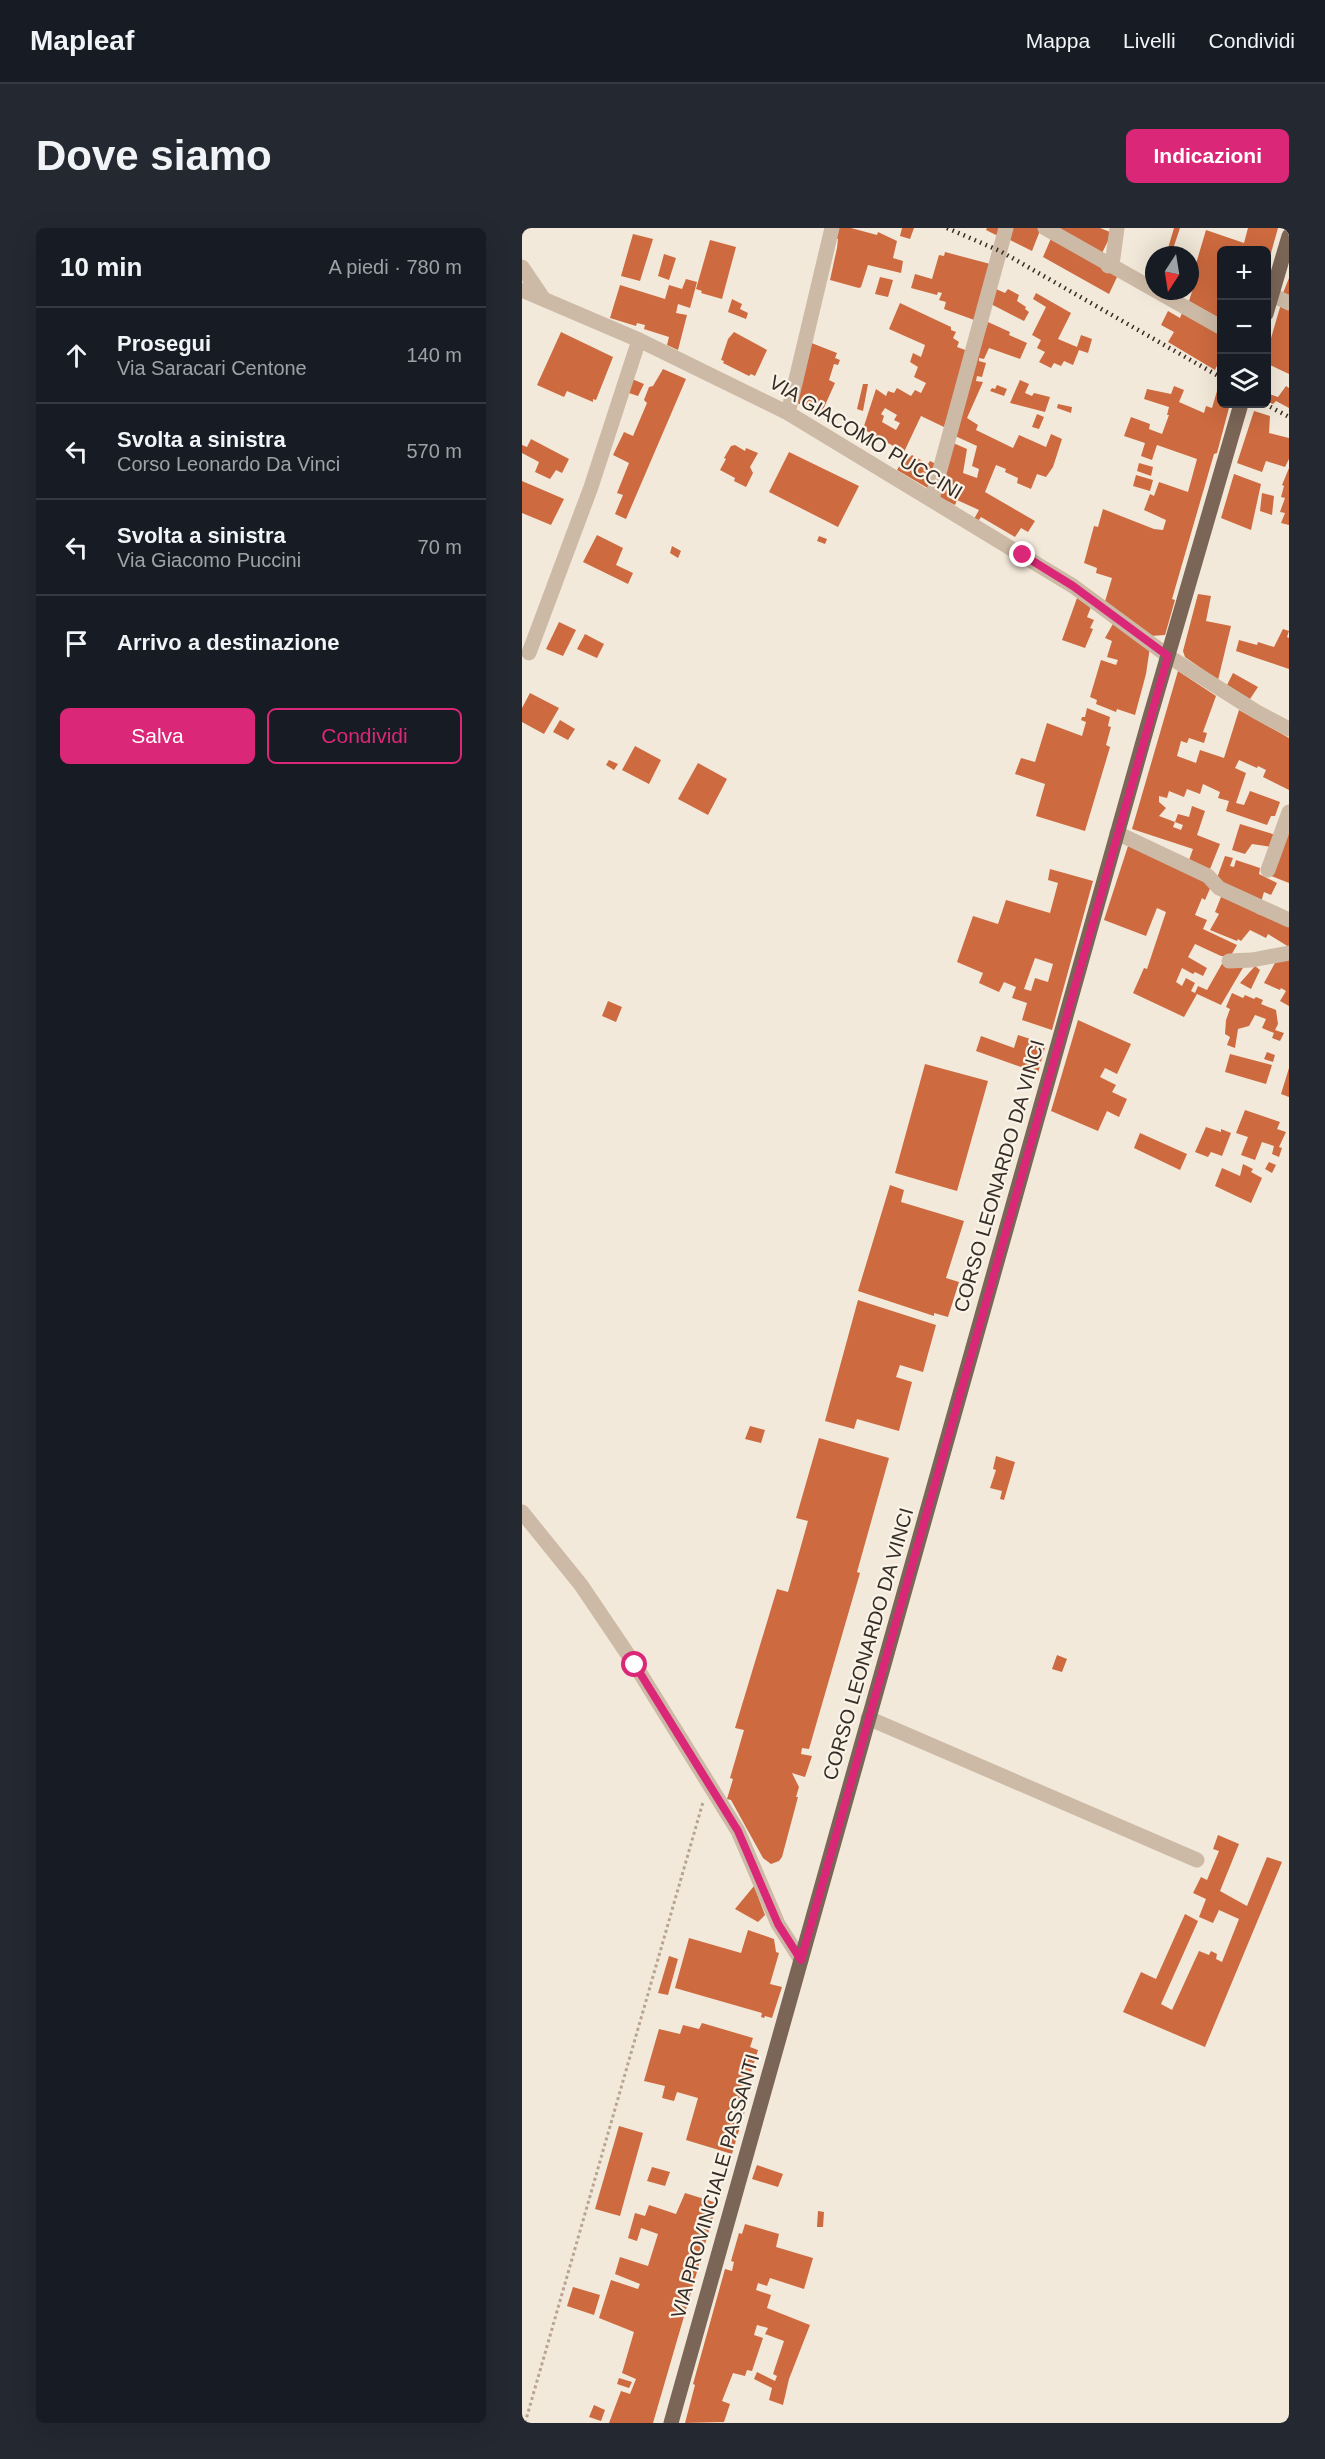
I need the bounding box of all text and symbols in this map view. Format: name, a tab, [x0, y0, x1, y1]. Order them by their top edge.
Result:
text: Mapleaf	[30, 25, 134, 56]
text: Mappa	[1026, 29, 1090, 52]
text: Livelli	[1123, 29, 1176, 52]
text: Condividi	[1209, 29, 1295, 52]
button: Indicazioni	[1126, 129, 1289, 183]
text: Dove siamo	[36, 132, 272, 179]
north arrow	[1145, 246, 1199, 300]
map controls	[1217, 246, 1271, 408]
button: +	[1217, 246, 1271, 300]
text: 10 min	[60, 252, 142, 282]
text: A piedi · 780 m	[329, 256, 462, 278]
button: −	[1217, 300, 1271, 354]
text: Prosegui	[117, 331, 211, 356]
icon: ahead	[60, 339, 93, 372]
text: 140 m	[406, 344, 462, 366]
button: layers	[1217, 354, 1271, 408]
text: Via Saracari Centone	[117, 357, 307, 379]
street label: VIA GIACOMO PUCCINI	[766, 371, 966, 503]
text: Svolta a sinistra	[117, 427, 286, 452]
icon: left	[60, 435, 93, 468]
text: 570 m	[406, 440, 462, 462]
text: Corso Leonardo Da Vinci	[117, 453, 340, 475]
text: Svolta a sinistra	[117, 523, 286, 548]
icon: left	[60, 531, 93, 564]
text: 70 m	[418, 536, 462, 558]
route end	[1009, 541, 1035, 567]
text: Via Giacomo Puccini	[117, 549, 301, 571]
icon: arrive	[60, 627, 93, 660]
text: Arrivo a destinazione	[117, 630, 340, 655]
button: Salva	[60, 708, 255, 764]
button: Condividi	[267, 708, 462, 764]
street label: CORSO LEONARDO DA VINCI	[950, 1037, 1048, 1315]
street label: CORSO LEONARDO DA VINCI	[819, 1505, 917, 1783]
route start	[621, 1651, 647, 1677]
street label: VIA PROVINCIALE PASSANTI	[667, 2051, 763, 2321]

